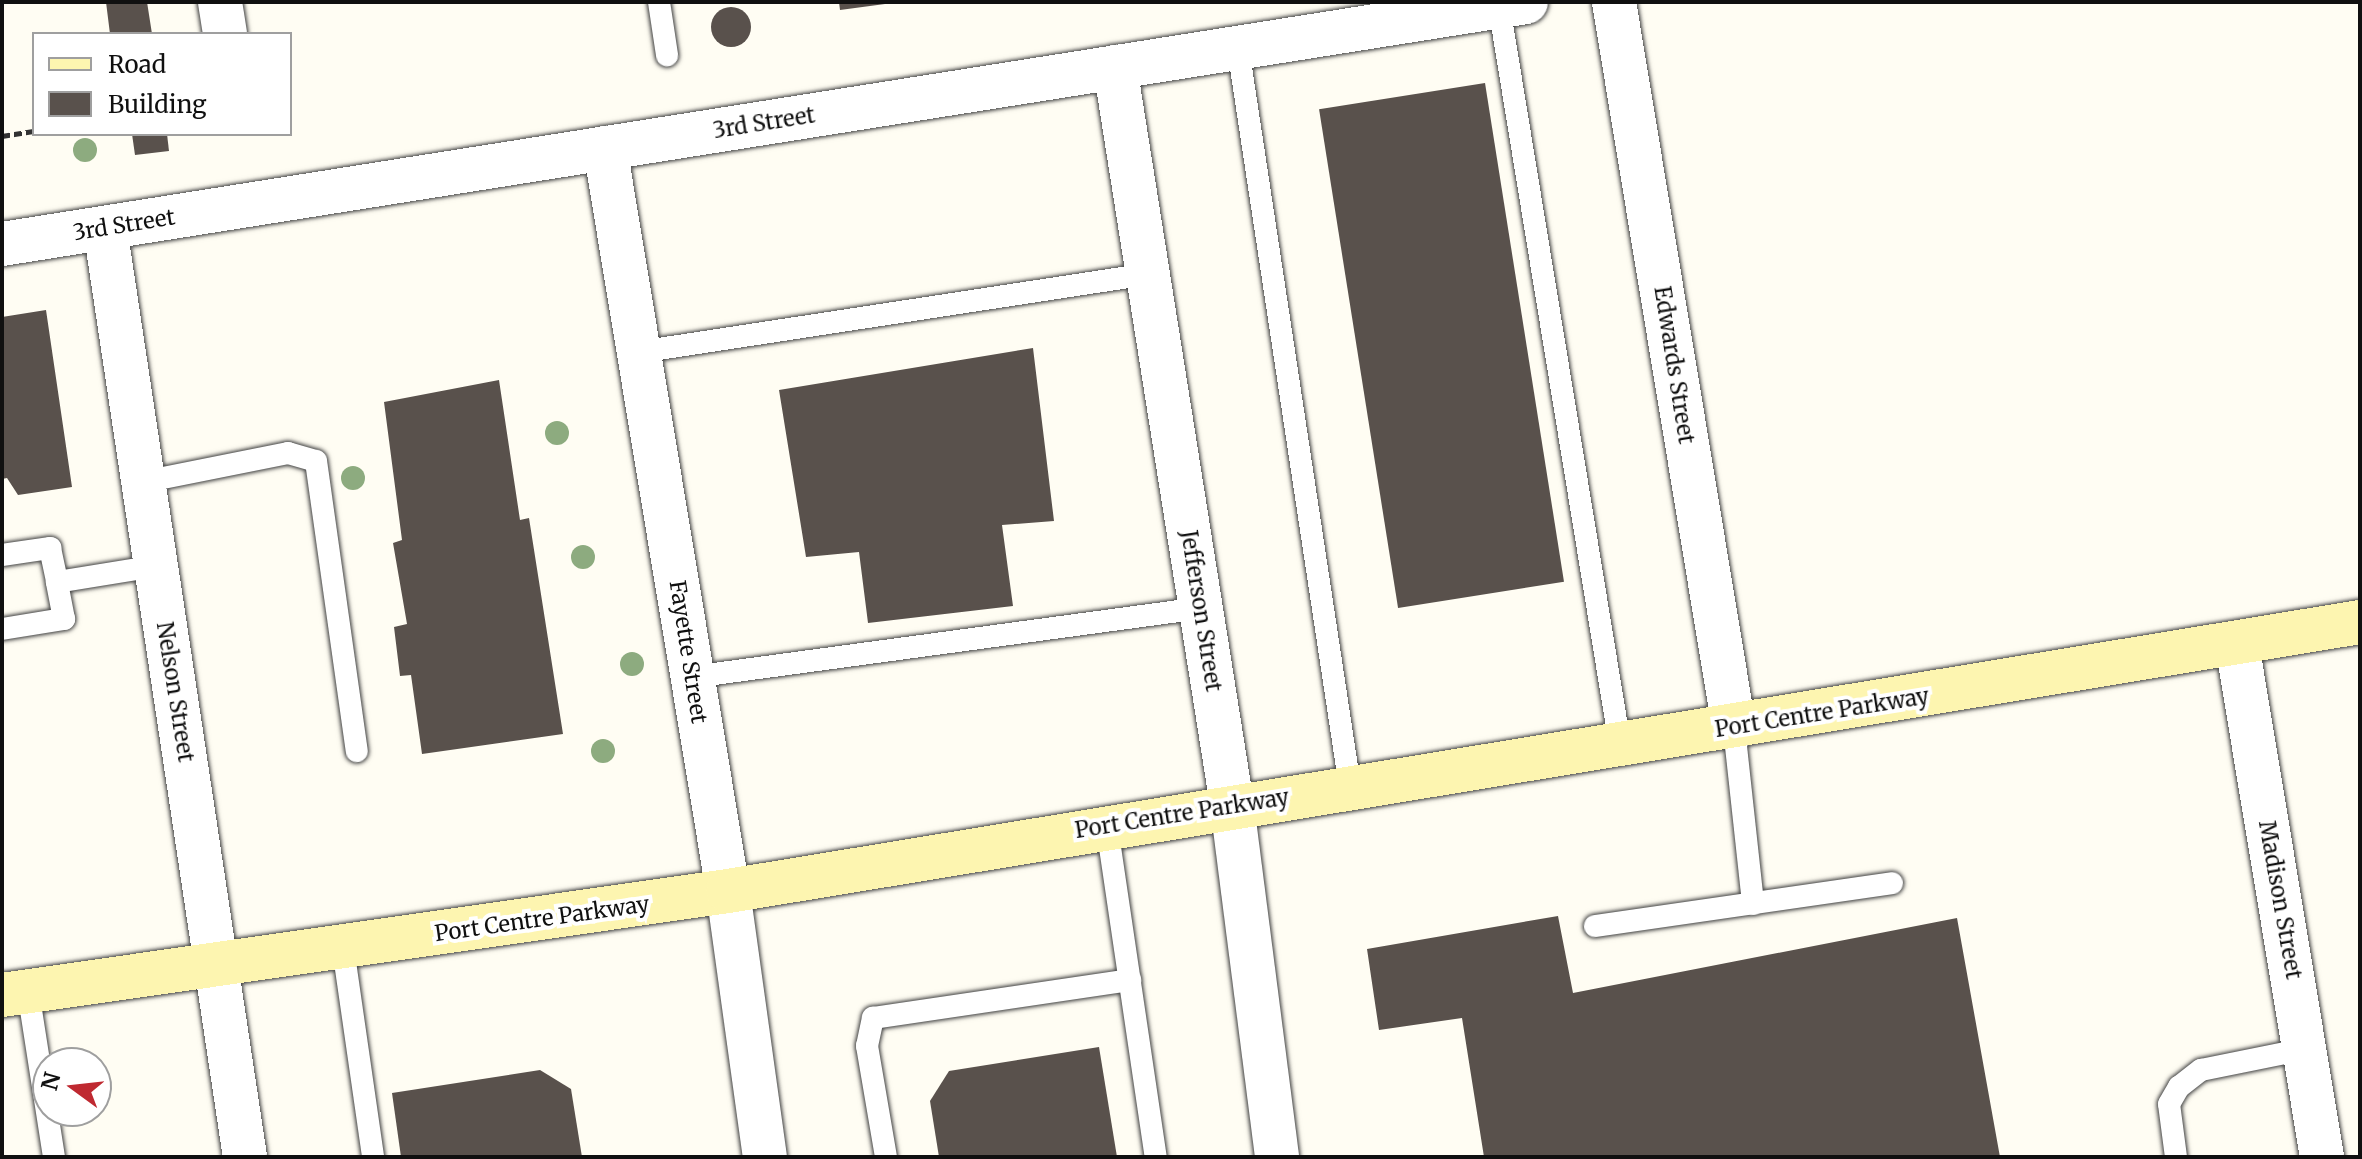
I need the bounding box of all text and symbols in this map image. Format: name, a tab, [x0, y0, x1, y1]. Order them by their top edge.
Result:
legend	[32, 32, 292, 136]
text: Road	[108, 49, 166, 80]
text: Building	[108, 89, 207, 120]
street label: 3rd Street	[711, 102, 817, 144]
street label: 3rd Street	[71, 204, 177, 246]
street label: Edwards Street	[1649, 284, 1699, 446]
street label: Jefferson Street	[1175, 528, 1227, 694]
street label: Fayette Street	[664, 579, 712, 725]
street label: Nelson Street	[151, 620, 199, 764]
street label: Port Centre Parkway	[1713, 683, 1931, 743]
street label: Port Centre Parkway	[1073, 784, 1291, 844]
street label: Madison Street	[2253, 819, 2307, 981]
street label: Port Centre Parkway	[433, 891, 651, 947]
north arrow	[32, 1047, 112, 1127]
text: N	[35, 1069, 67, 1093]

